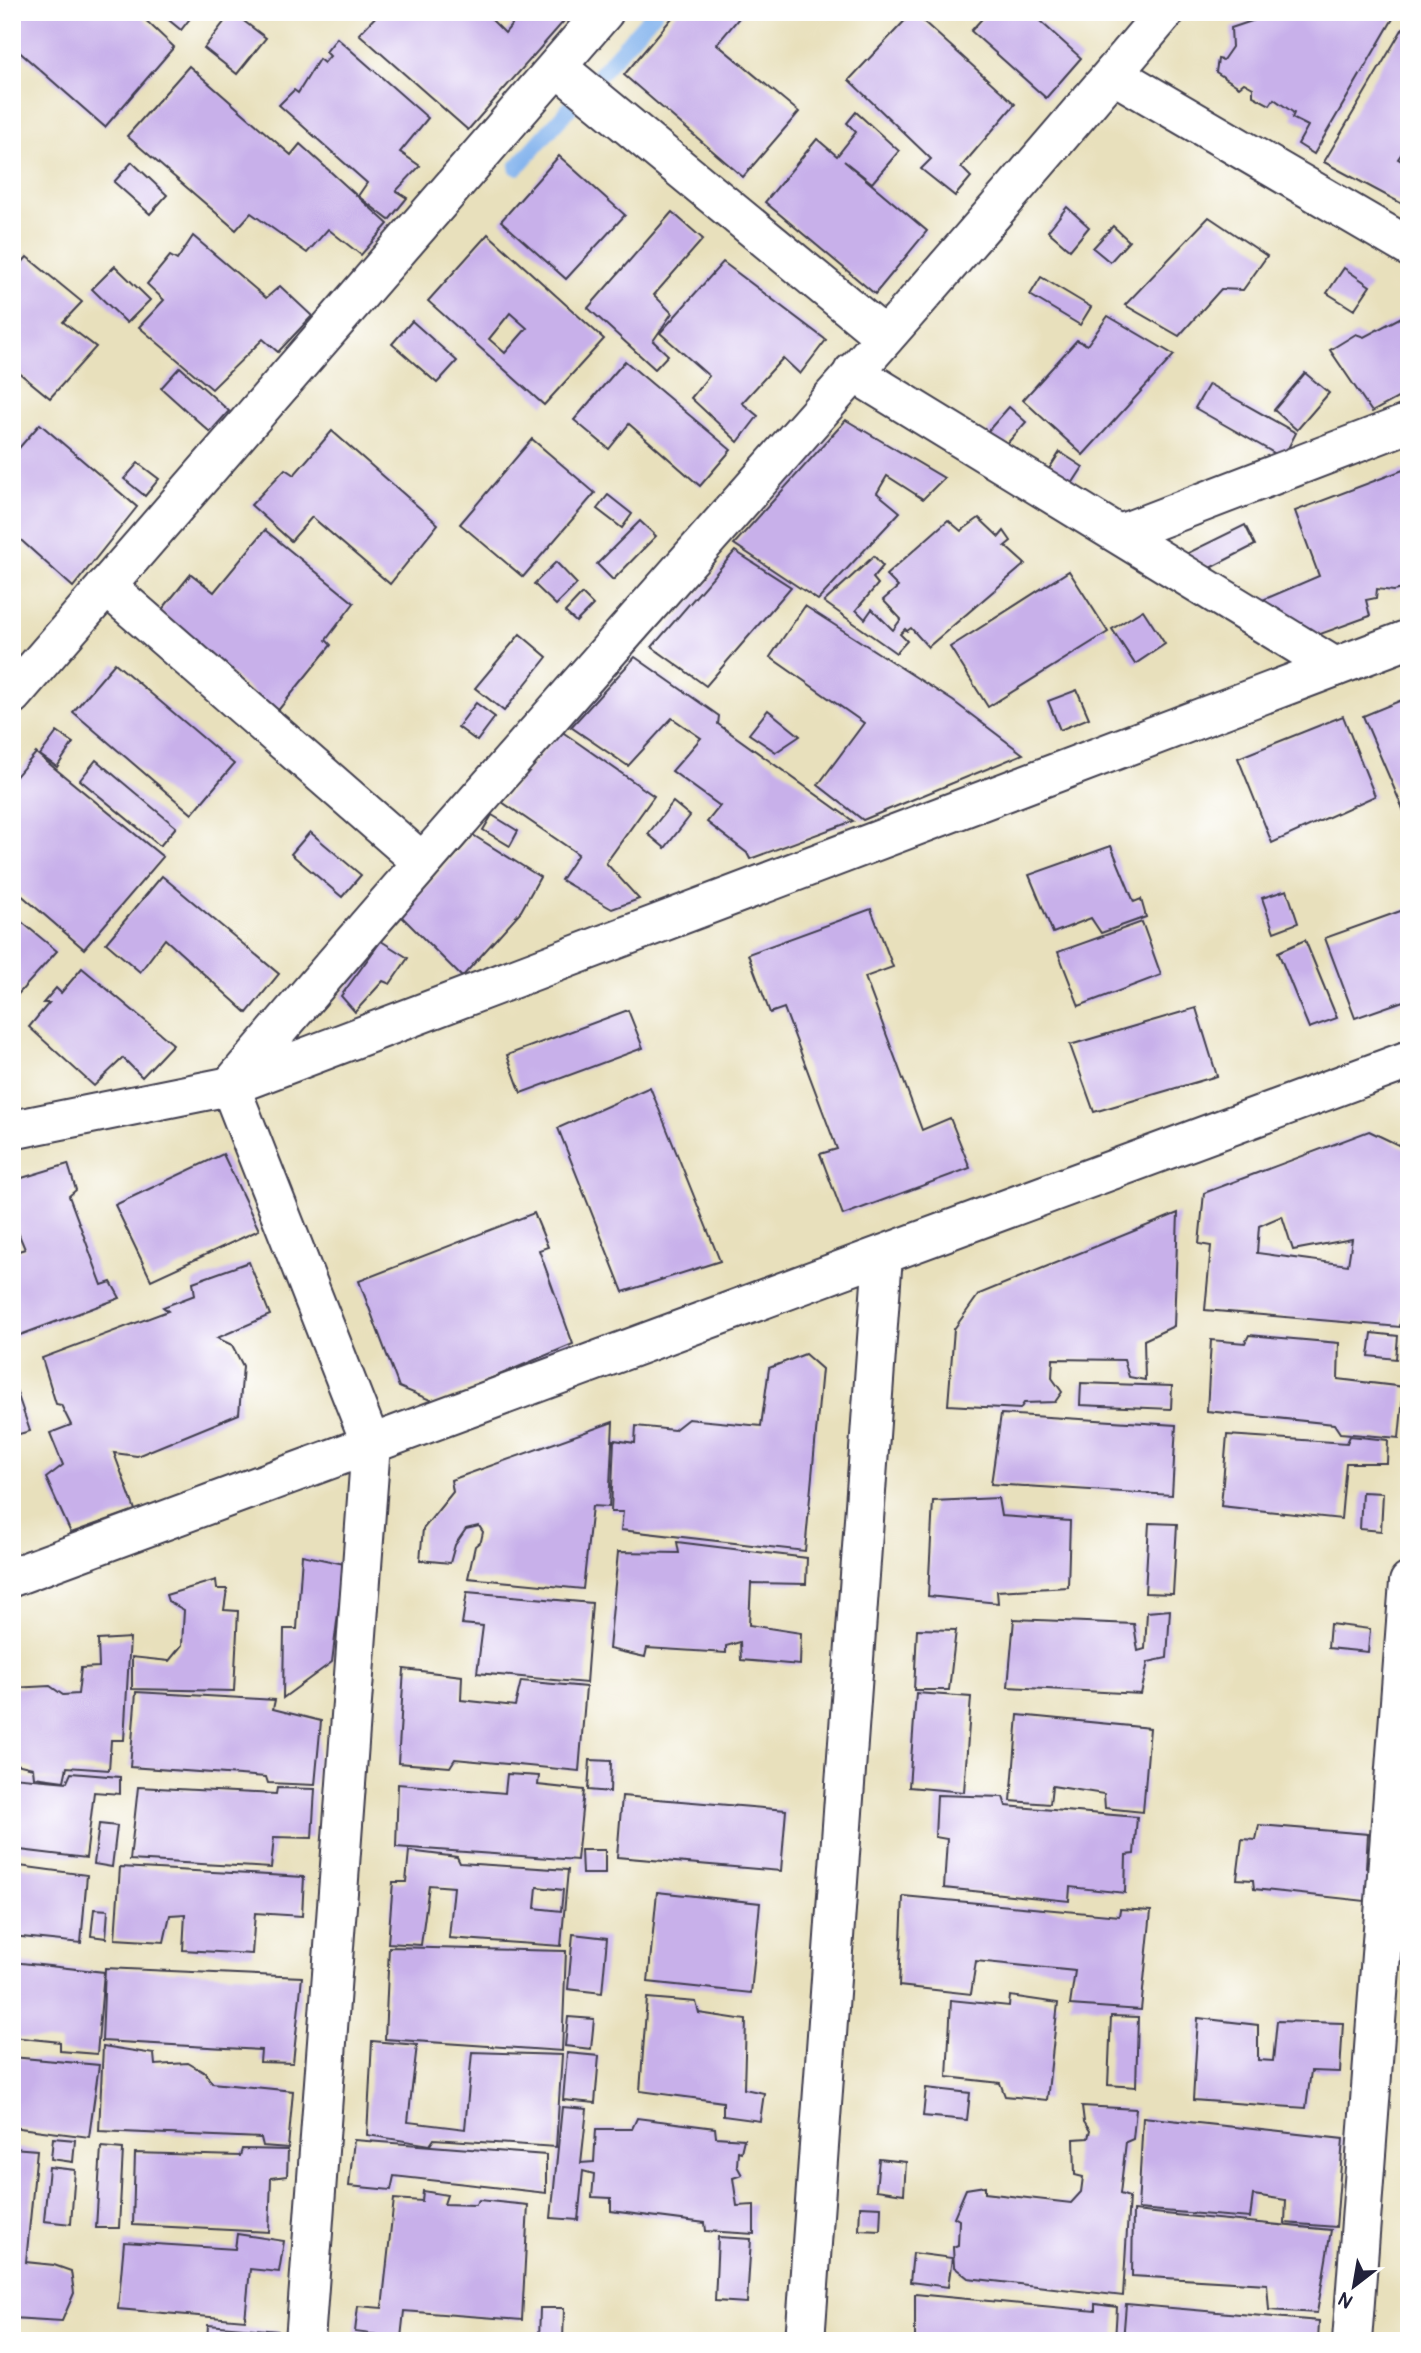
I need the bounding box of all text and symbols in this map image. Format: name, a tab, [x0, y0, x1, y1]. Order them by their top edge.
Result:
north arrow	[1320, 2252, 1390, 2322]
text: N	[1334, 2286, 1357, 2313]

